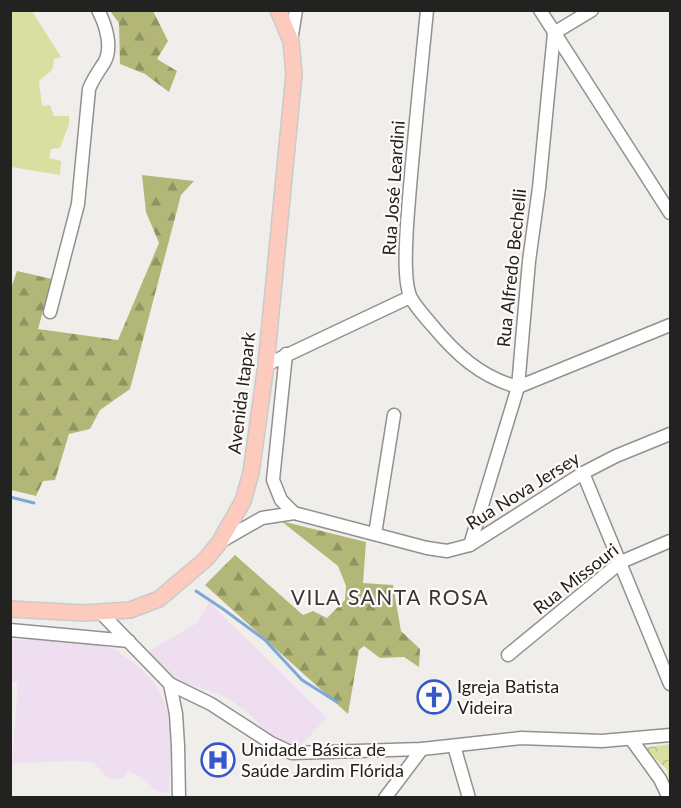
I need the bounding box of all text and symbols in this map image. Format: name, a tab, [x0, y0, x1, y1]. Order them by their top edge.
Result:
street label: Rua José Leardini	[377, 120, 409, 256]
street label: Rua Alfredo Bechelli	[492, 188, 530, 348]
street label: Avenida Itapark	[223, 330, 260, 455]
street label: Rua Nova Jersey	[462, 446, 584, 534]
street label: Rua Missouri	[528, 538, 622, 618]
district label: VILA SANTA ROSA	[291, 584, 489, 609]
place label: Igreja Batista Videira	[457, 675, 559, 718]
church icon: Igreja Batista Videira	[416, 679, 452, 715]
place label: Unidade Básica de Saúde Jardim Flórida	[241, 738, 404, 781]
hospital icon: Unidade Básica de Saúde Jardim Flórida	[200, 742, 236, 778]

